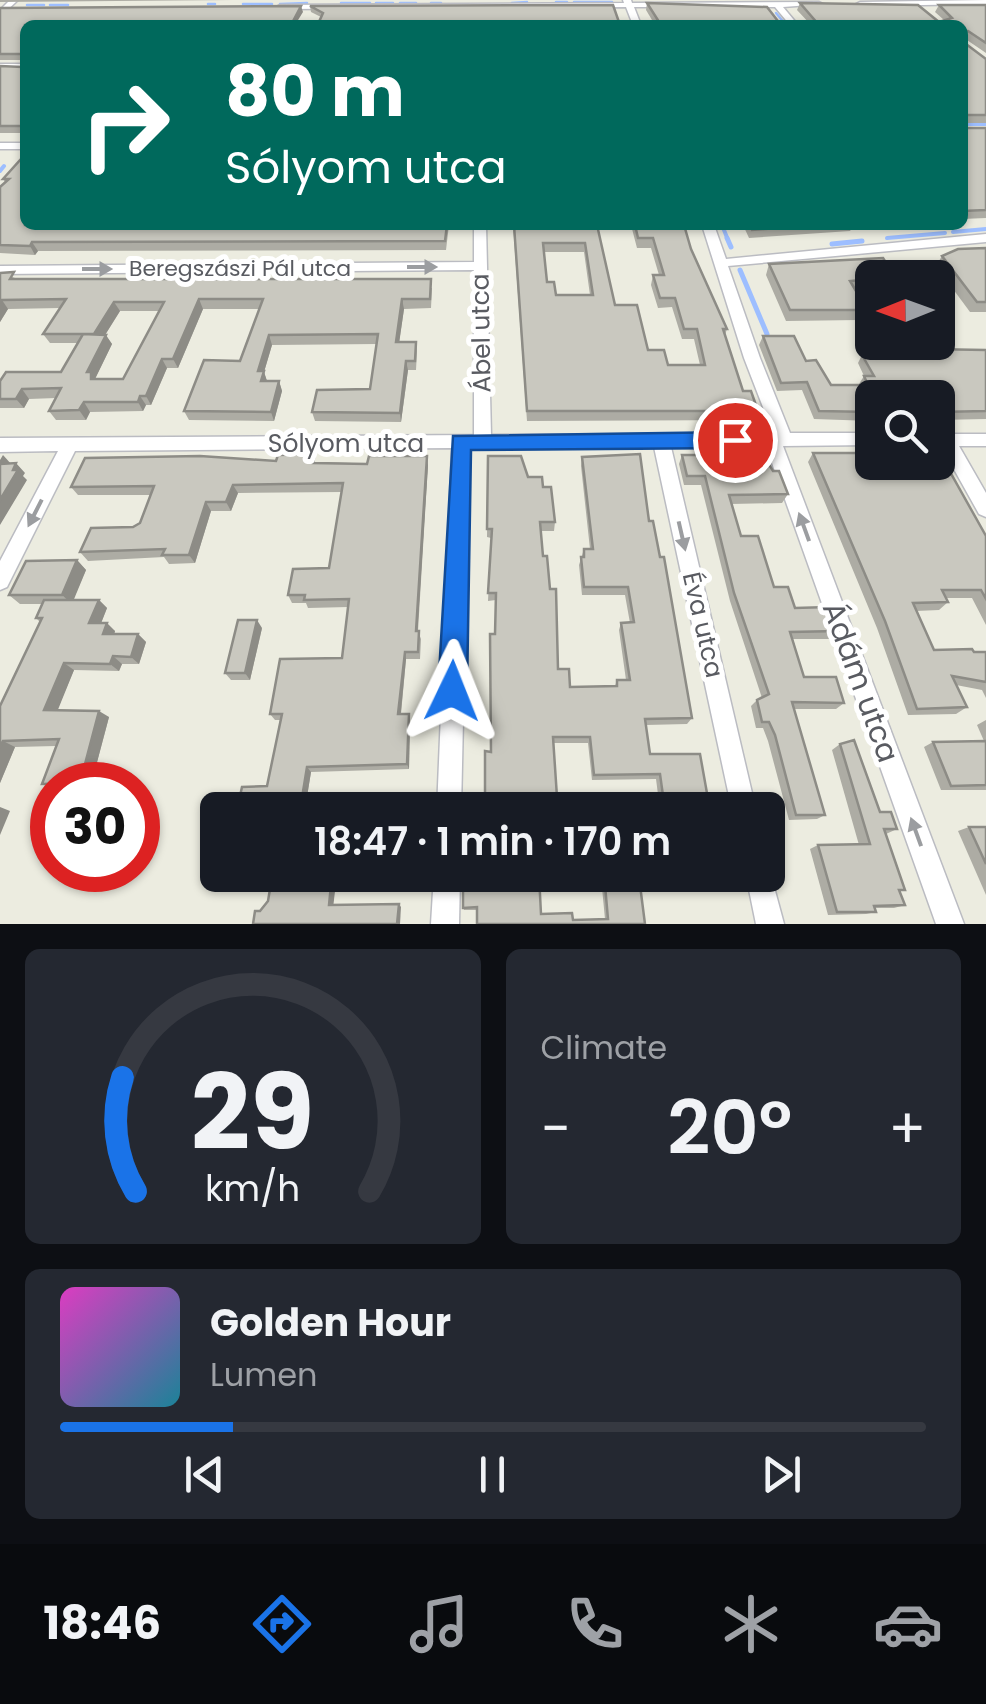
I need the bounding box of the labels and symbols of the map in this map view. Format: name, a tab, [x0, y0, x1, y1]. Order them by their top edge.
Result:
street label: Beregszászi Pál utca	[129, 253, 351, 284]
one-way arrow	[407, 259, 439, 275]
north arrow	[855, 260, 955, 360]
one-way arrow	[82, 261, 114, 277]
street label: Ábel utca	[462, 273, 500, 393]
pin	[693, 398, 778, 483]
street label: Sólyom utca	[268, 426, 424, 461]
one-way arrow	[27, 498, 44, 527]
one-way arrow	[796, 512, 811, 542]
one-way arrow	[675, 521, 691, 552]
street label: Éva utca	[674, 569, 732, 681]
street label: Ádám utca	[812, 596, 910, 768]
position arrow	[400, 639, 504, 743]
speed limit sign: 30	[30, 762, 160, 892]
one-way arrow	[908, 817, 923, 847]

